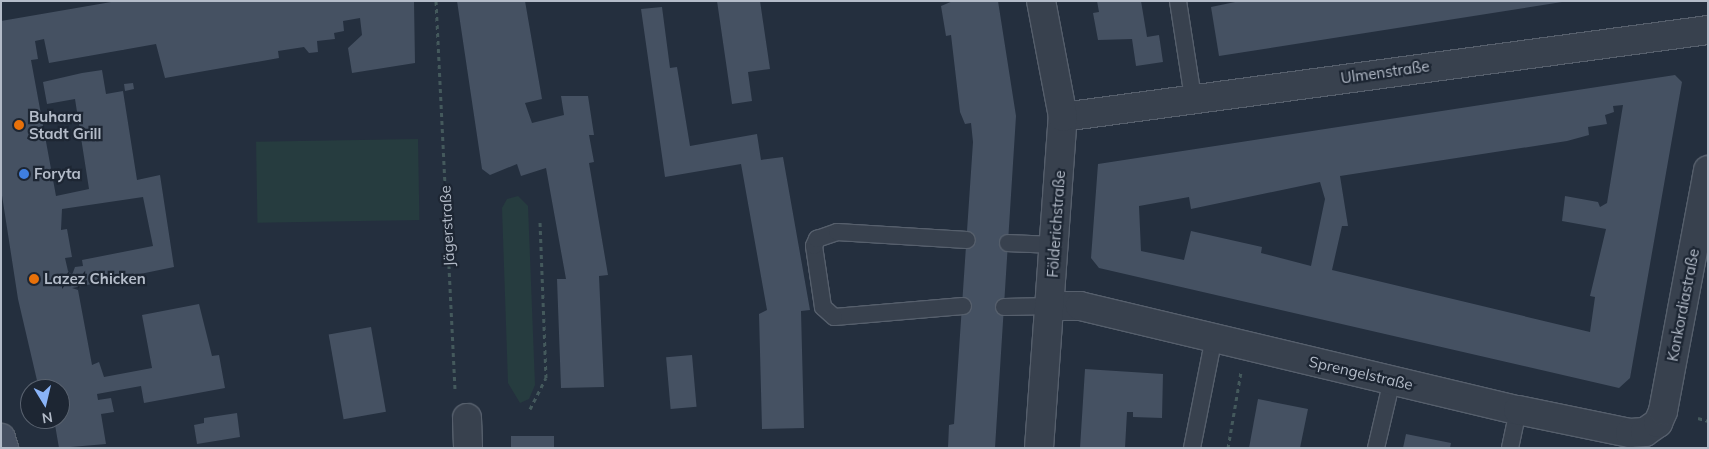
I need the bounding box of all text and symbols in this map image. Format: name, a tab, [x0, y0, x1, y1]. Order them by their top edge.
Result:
street label: Ulmenstraße	[1340, 57, 1430, 87]
place label: Buhara Stadt Grill	[29, 107, 101, 142]
marker: Buhara Stadt Grill	[13, 119, 25, 131]
place label: Foryta	[34, 165, 81, 183]
marker: Foryta	[18, 168, 30, 180]
street label: Földerichstraße	[1043, 170, 1069, 278]
street label: Jägerstraße	[436, 185, 458, 267]
street label: Konkordiastraße	[1663, 247, 1703, 363]
place label: Lazez Chicken	[44, 270, 146, 288]
marker: Lazez Chicken	[28, 273, 40, 285]
street label: Sprengelstraße	[1307, 352, 1415, 394]
north arrow	[20, 379, 70, 429]
text: N	[41, 408, 54, 428]

